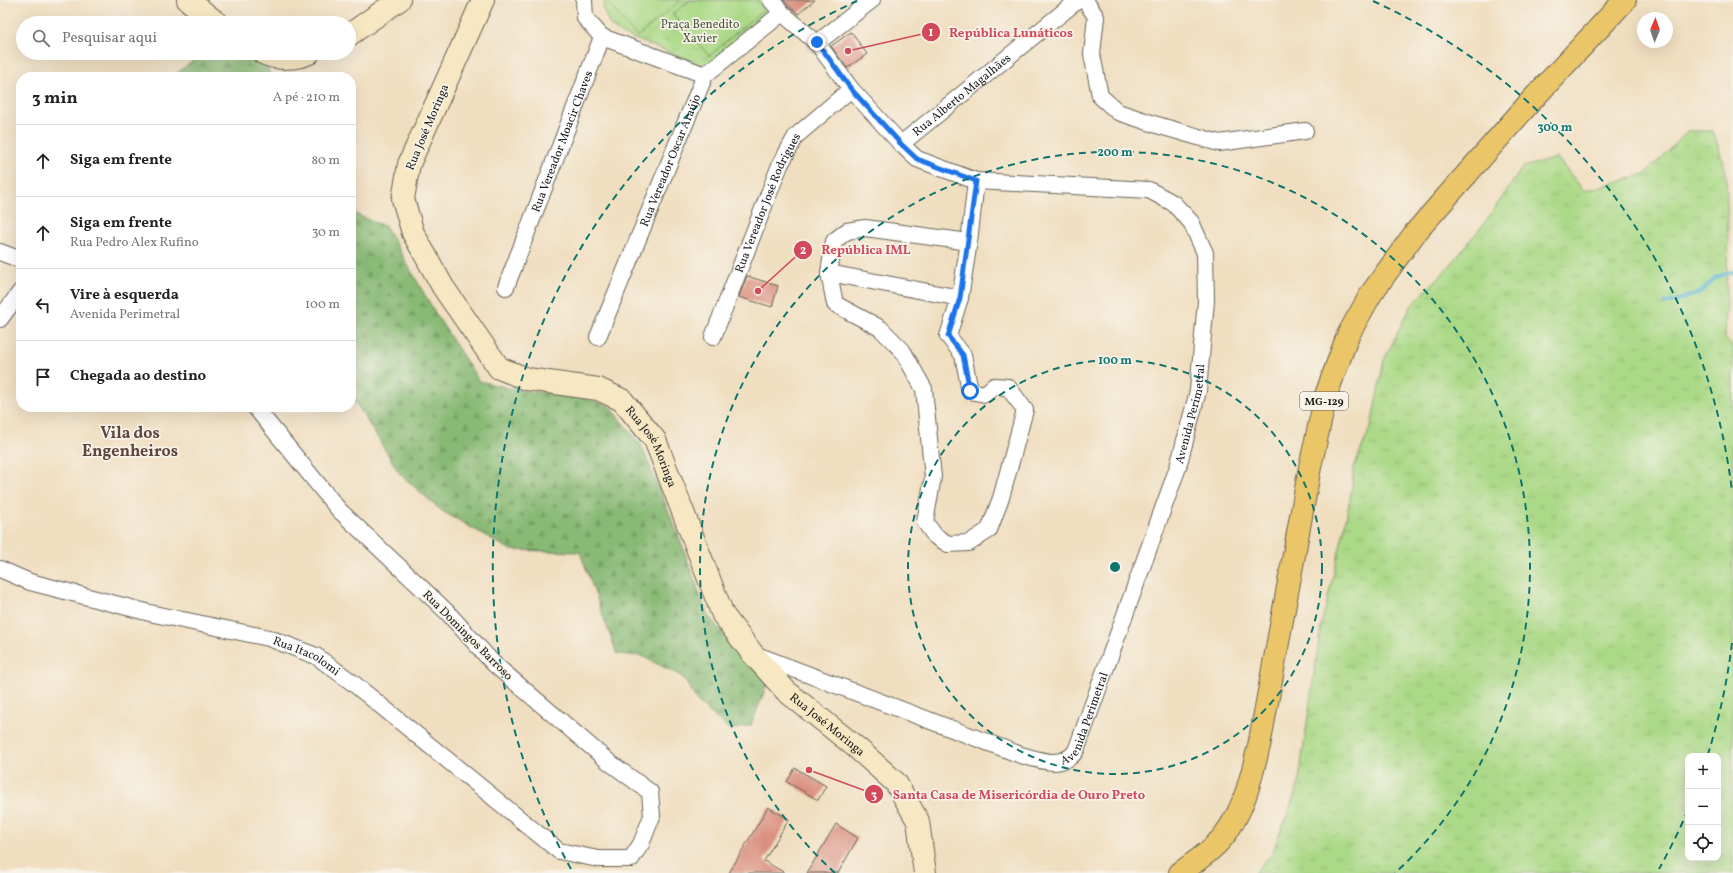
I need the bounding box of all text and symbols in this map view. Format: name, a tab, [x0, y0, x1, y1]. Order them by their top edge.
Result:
north arrow	[1637, 12, 1673, 48]
search box	[16, 16, 356, 60]
park label: Praça Benedito Xavier	[661, 17, 739, 47]
callout: República Lunáticos	[921, 20, 1081, 45]
text: 1	[929, 25, 934, 41]
text: República Lunáticos	[949, 25, 1073, 43]
icon: search	[30, 27, 52, 49]
text: Pesquisar aqui	[62, 28, 157, 49]
route end	[808, 33, 826, 51]
street label: Rua Alberto Magalhães	[910, 51, 1015, 140]
street label: Rua Vereador Moacir Chaves	[528, 69, 597, 215]
street label: Rua José Moringa	[403, 82, 453, 173]
text: 3 min	[32, 87, 78, 110]
text: A pé · 210 m	[273, 89, 340, 107]
street label: Rua Vereador Oscar Araújo	[637, 92, 705, 229]
text: 300 m	[1538, 120, 1573, 136]
street label: Rua Vereador José Rodrigues	[732, 130, 805, 275]
text: 200 m	[1097, 145, 1133, 161]
icon: ahead	[32, 150, 54, 172]
text: Siga em frente	[70, 150, 172, 171]
text: 80 m	[311, 152, 340, 170]
text: Siga em frente	[70, 213, 172, 234]
icon: ahead	[32, 222, 54, 244]
text: 30 m	[312, 224, 340, 242]
text: Rua Pedro Alex Rufino	[70, 234, 199, 252]
callout: República IML	[793, 237, 919, 262]
text: República IML	[821, 242, 911, 260]
text: 2	[800, 243, 806, 259]
text: Vire à esquerda	[70, 285, 179, 306]
icon: left	[32, 294, 54, 316]
text: 100 m	[305, 296, 340, 314]
text: Avenida Perimetral	[70, 306, 180, 324]
text: 100 m	[1098, 353, 1132, 369]
street label: Avenida Perimetral	[1172, 363, 1209, 466]
icon: arrive	[32, 366, 54, 388]
text: Chegada ao destino	[70, 366, 206, 387]
route start	[961, 382, 979, 400]
road number: MG-129	[1300, 392, 1348, 410]
street label: Rua José Moringa	[621, 403, 680, 490]
district label: Vila dos Engenheiros	[82, 423, 178, 463]
centre of rings	[1108, 560, 1122, 574]
street label: Rua Domingos Barroso	[419, 587, 516, 684]
street label: Rua Itacolomi	[270, 633, 343, 680]
street label: Avenida Perimetral	[1058, 670, 1113, 770]
street label: Rua José Moringa	[786, 690, 868, 760]
map controls	[1685, 753, 1721, 861]
button: +	[1685, 753, 1721, 789]
callout: Santa Casa de Misericórdia de Ouro Preto	[864, 782, 1153, 807]
text: Santa Casa de Misericórdia de Ouro Preto	[893, 787, 1145, 805]
text: 3	[871, 788, 877, 804]
button: −	[1685, 789, 1721, 825]
button: locate	[1685, 825, 1721, 861]

